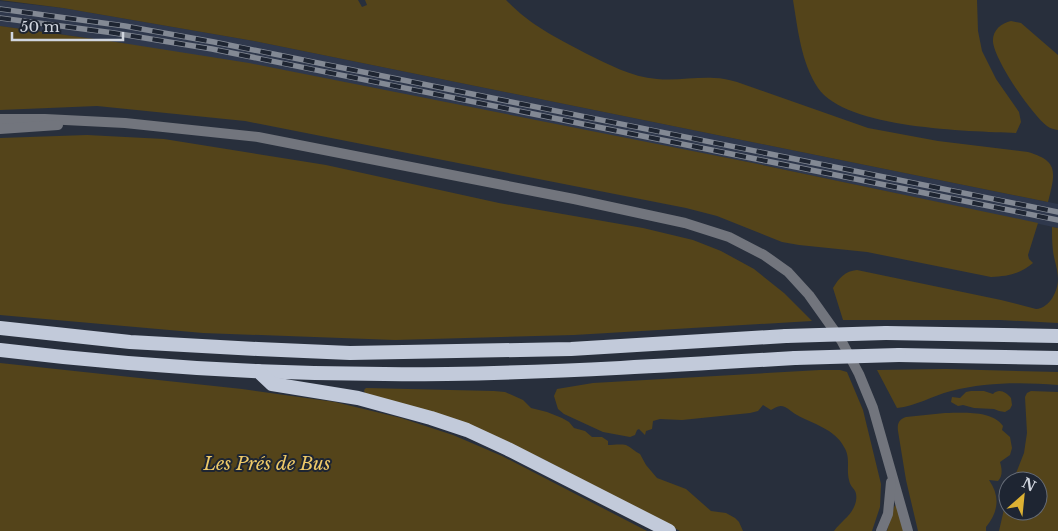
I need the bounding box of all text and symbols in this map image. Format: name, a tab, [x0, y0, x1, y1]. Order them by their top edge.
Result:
scale bar	[12, 10, 124, 42]
text: 50 m	[20, 17, 60, 36]
park label: Les Prés de Bus	[202, 453, 331, 475]
north arrow	[998, 471, 1048, 521]
text: N	[1019, 473, 1039, 495]

